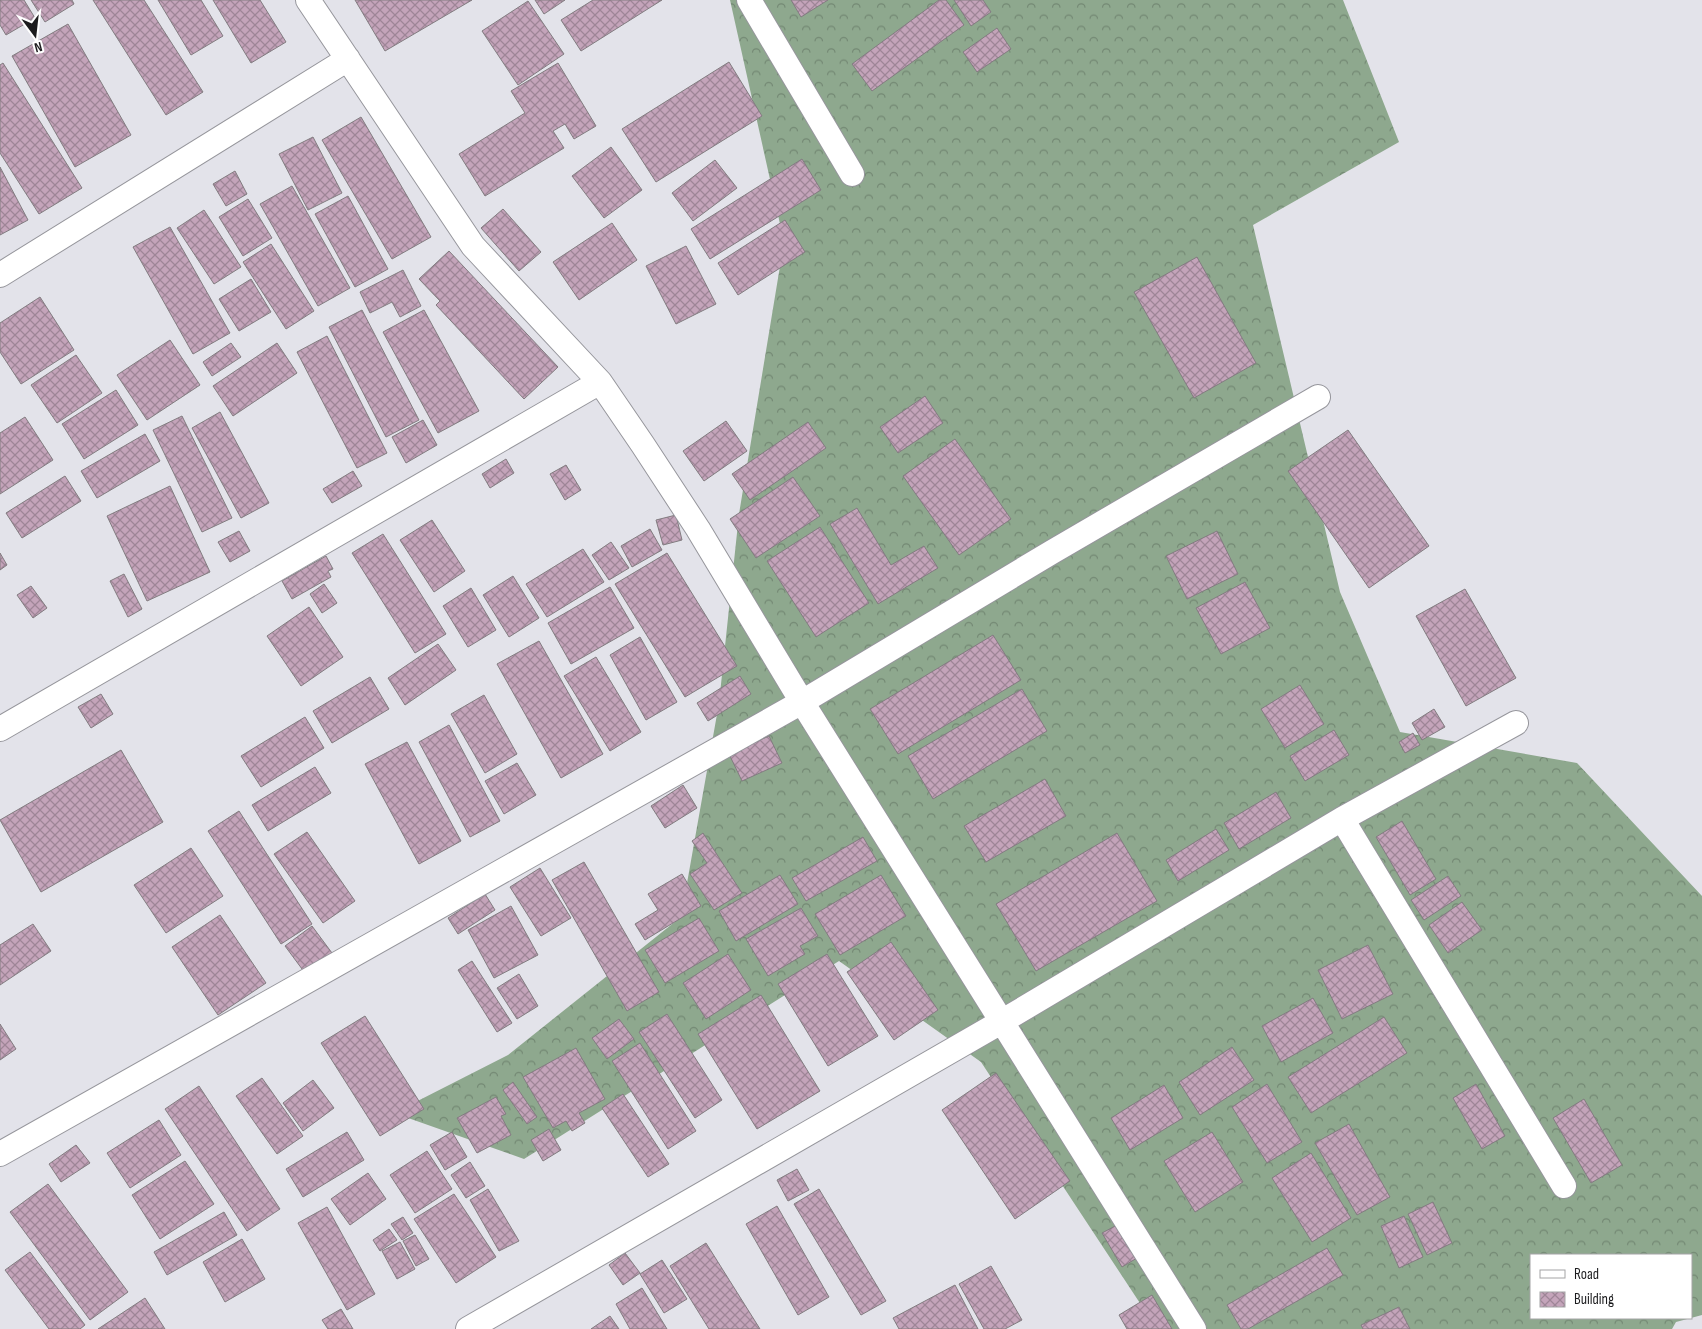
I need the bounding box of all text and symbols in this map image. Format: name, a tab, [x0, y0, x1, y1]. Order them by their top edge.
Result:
north arrow	[10, 10, 60, 60]
text: N	[32, 38, 44, 56]
legend	[1530, 1254, 1692, 1319]
text: Road	[1574, 1265, 1599, 1284]
text: Building	[1574, 1290, 1614, 1309]

